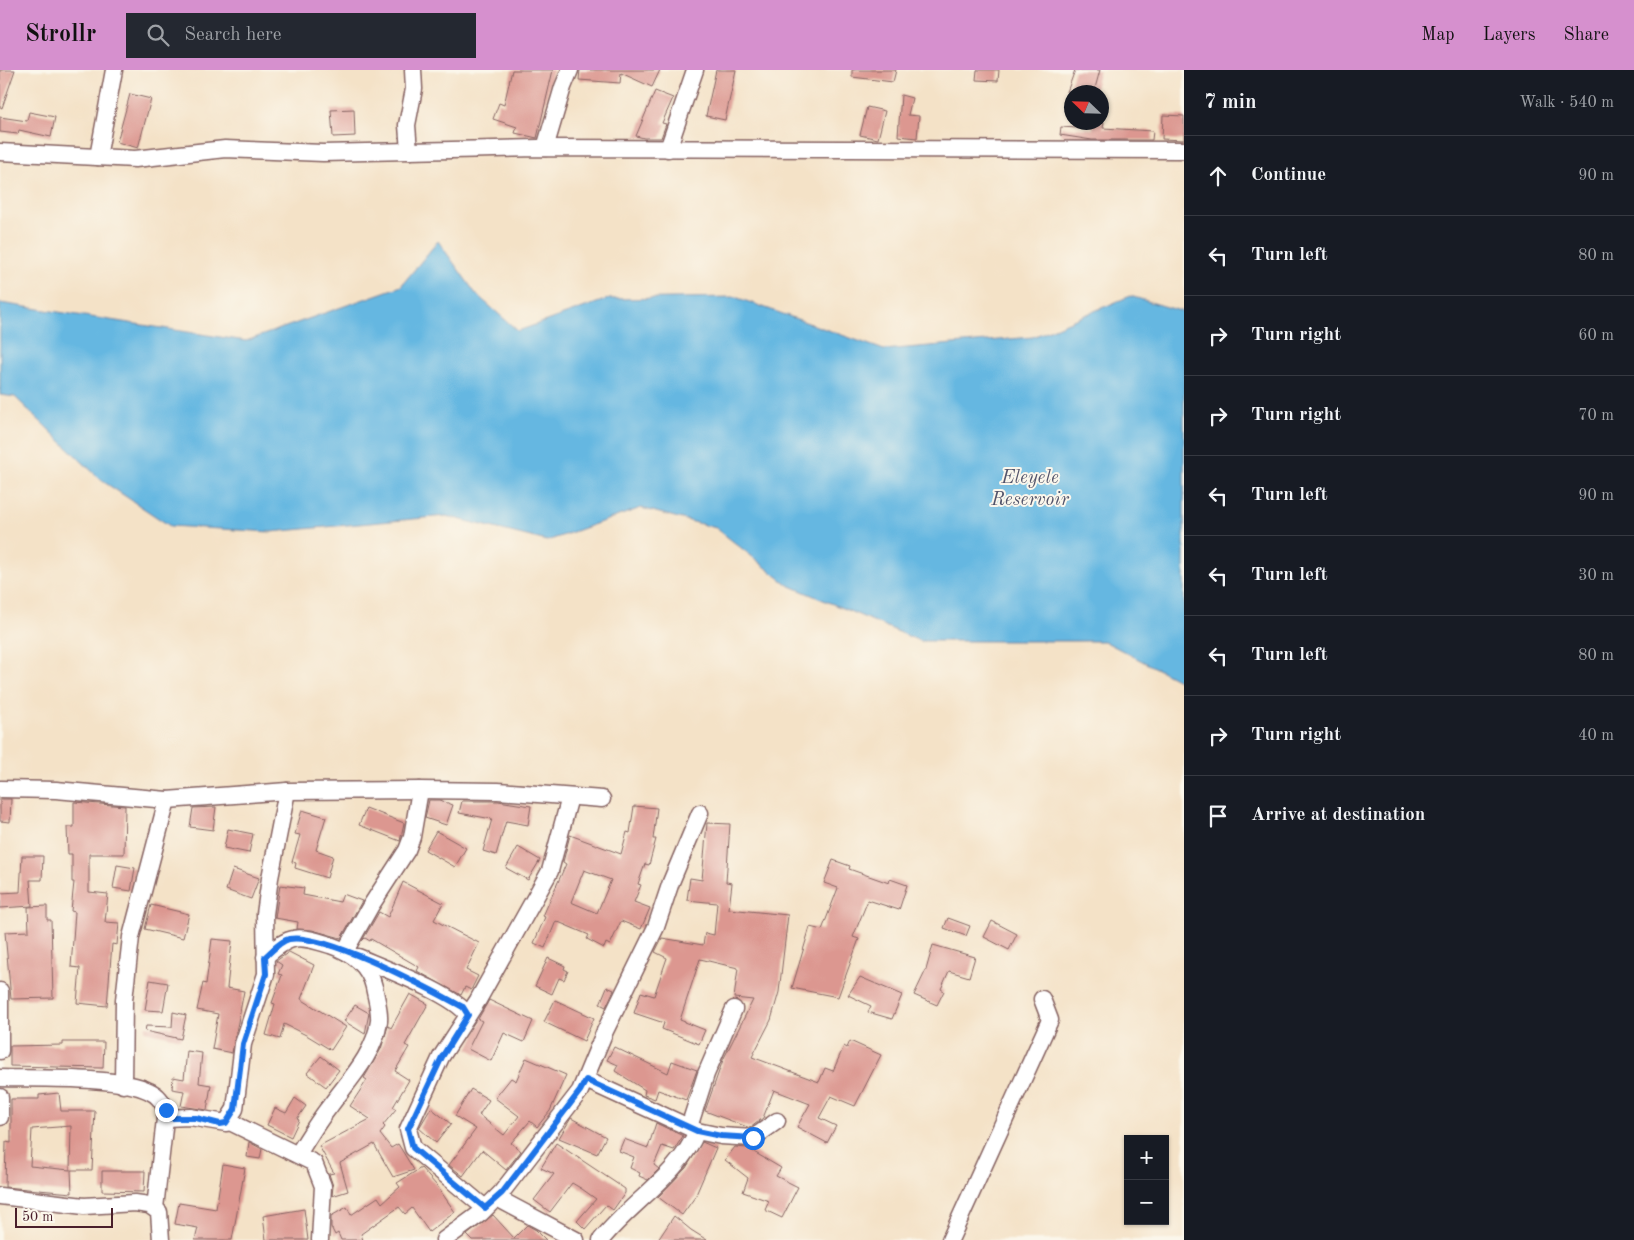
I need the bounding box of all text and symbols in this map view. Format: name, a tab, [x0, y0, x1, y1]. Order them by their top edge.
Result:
search box	[126, 13, 476, 58]
icon: search	[144, 21, 172, 49]
text: Strollr	[25, 23, 96, 47]
text: Search here	[184, 26, 282, 45]
text: Map	[1421, 26, 1455, 44]
text: Layers	[1483, 26, 1535, 44]
text: Share	[1563, 26, 1609, 44]
north arrow	[1064, 85, 1109, 130]
text: 7 min	[1204, 92, 1257, 113]
text: Walk · 540 m	[1519, 95, 1614, 111]
icon: ahead	[1204, 162, 1232, 190]
text: Continue	[1251, 166, 1326, 185]
text: 90 m	[1578, 168, 1614, 184]
icon: left	[1204, 242, 1232, 270]
text: Turn left	[1251, 246, 1328, 265]
text: 80 m	[1578, 248, 1614, 264]
icon: right	[1204, 322, 1232, 350]
text: Turn right	[1251, 326, 1341, 345]
text: 60 m	[1578, 328, 1614, 344]
icon: right	[1204, 402, 1232, 430]
text: Turn right	[1251, 406, 1341, 425]
text: 70 m	[1578, 408, 1614, 424]
water label: Eleyele Reservoir	[990, 469, 1070, 510]
icon: left	[1204, 482, 1232, 510]
text: Turn left	[1251, 486, 1328, 505]
text: 90 m	[1578, 488, 1614, 504]
icon: left	[1204, 562, 1232, 590]
text: Turn left	[1251, 566, 1328, 585]
text: 30 m	[1578, 568, 1614, 584]
icon: left	[1204, 642, 1232, 670]
text: Turn left	[1251, 646, 1328, 665]
text: 80 m	[1578, 648, 1614, 664]
icon: right	[1204, 722, 1232, 750]
text: Turn right	[1251, 726, 1341, 745]
text: 40 m	[1578, 728, 1614, 744]
icon: arrive	[1204, 802, 1232, 830]
text: Arrive at destination	[1251, 806, 1425, 825]
route end	[155, 1099, 178, 1122]
route start	[742, 1127, 765, 1150]
map controls	[1124, 1135, 1169, 1225]
button: +	[1124, 1135, 1169, 1180]
button: −	[1124, 1180, 1169, 1225]
scale bar	[15, 1205, 112, 1228]
text: 50 m	[22, 1210, 53, 1224]

